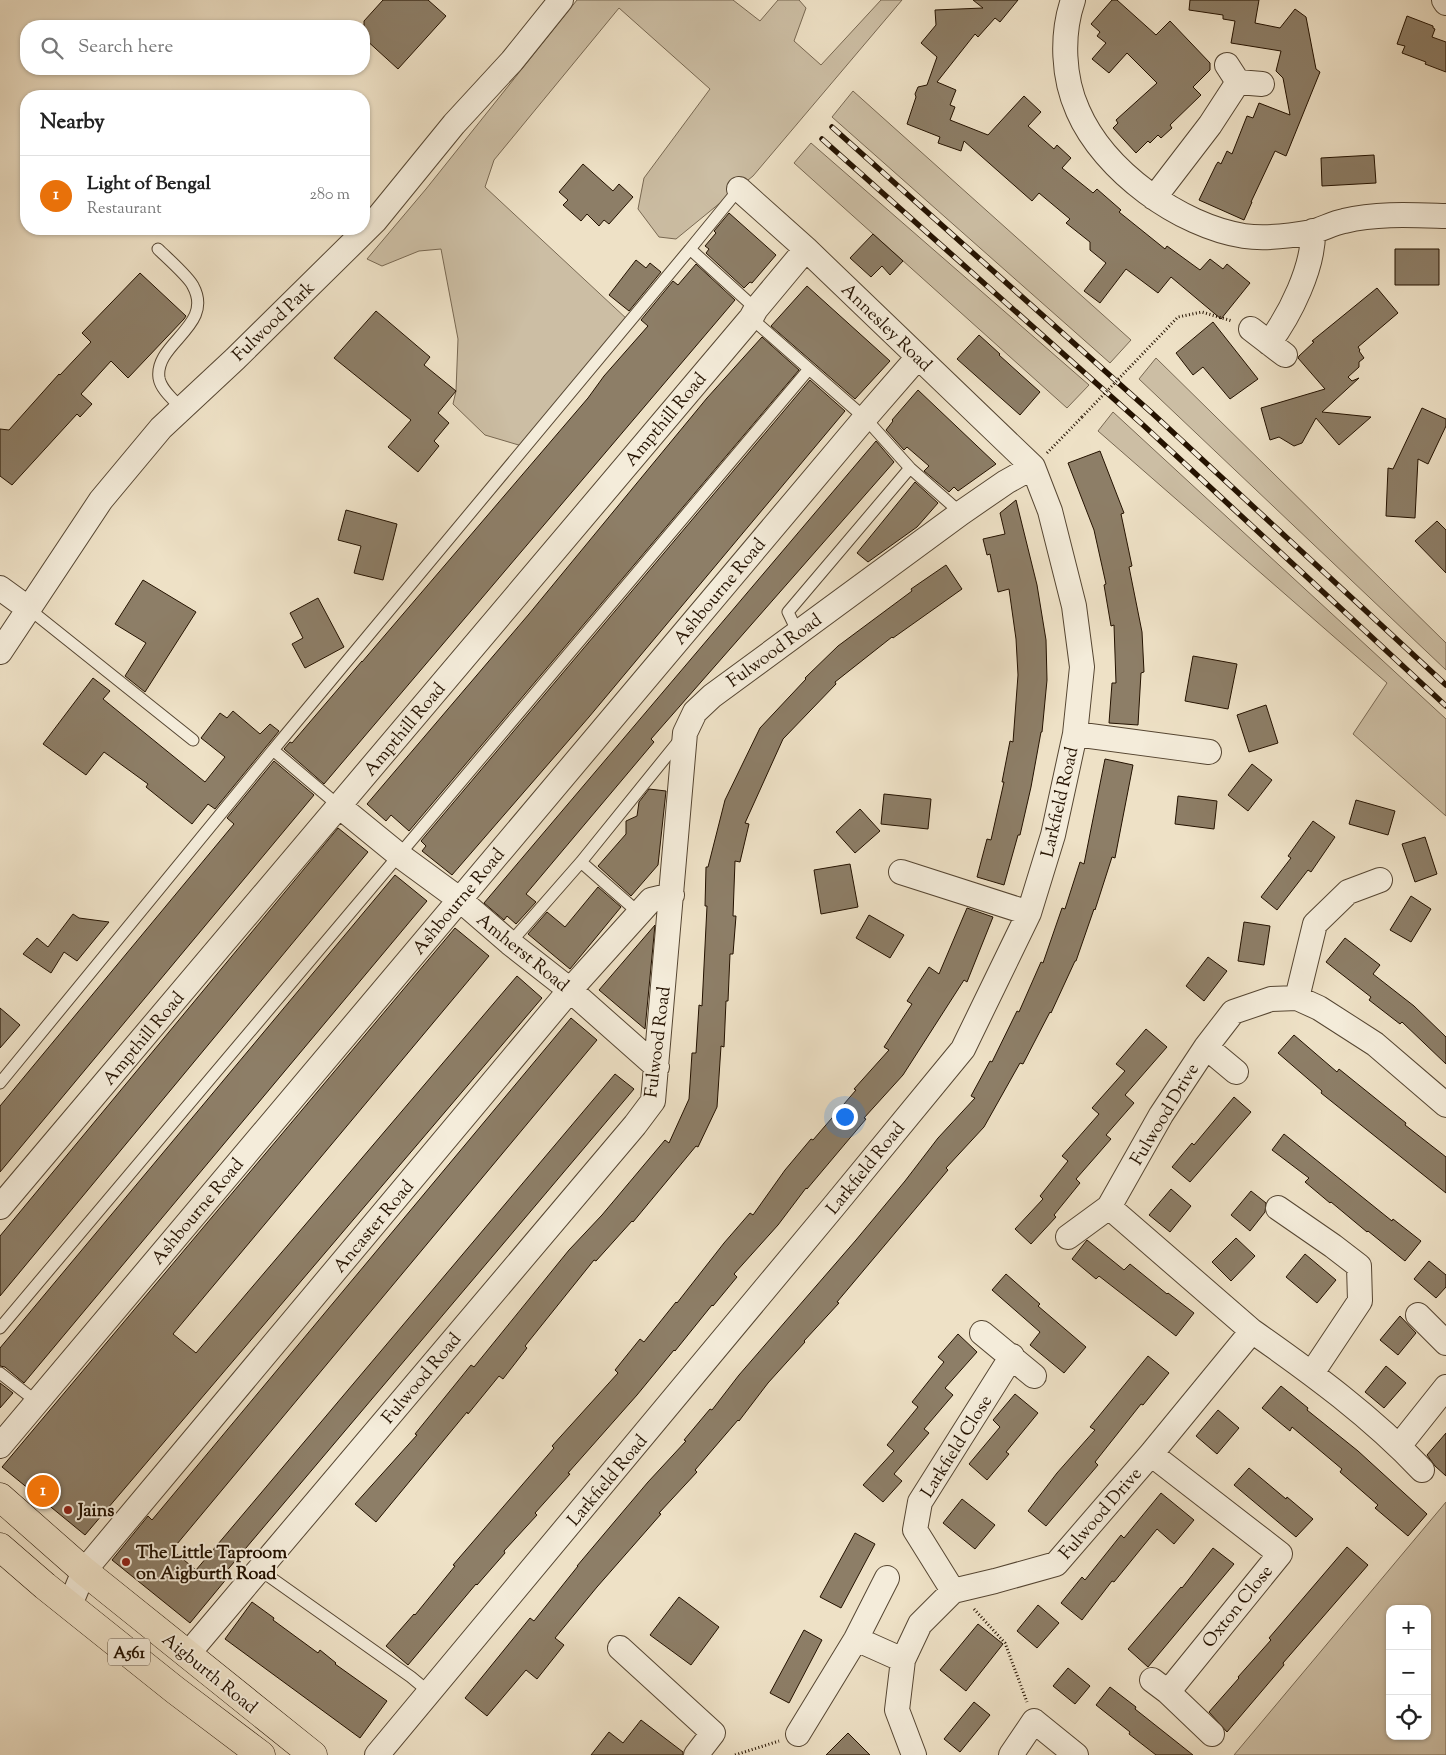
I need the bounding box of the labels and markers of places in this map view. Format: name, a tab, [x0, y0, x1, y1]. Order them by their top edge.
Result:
pin: 1	[27, 1472, 59, 1510]
place label: Jains	[76, 1499, 114, 1525]
marker: Jains	[62, 1504, 74, 1516]
place label: The Little Taproom on Aigburth Road	[136, 1541, 287, 1588]
marker: The Little Taproom on Aigburth Road	[120, 1556, 132, 1568]

